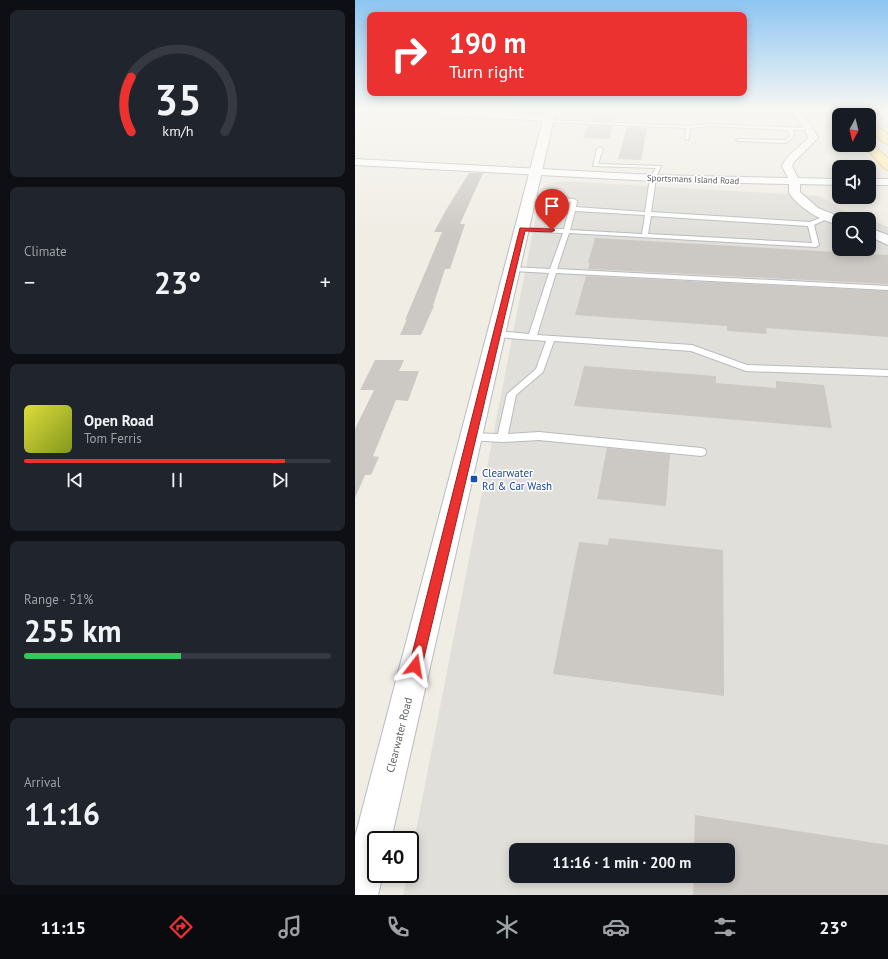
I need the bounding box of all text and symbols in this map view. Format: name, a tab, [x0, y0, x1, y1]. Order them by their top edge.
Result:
text: 190 m	[449, 24, 526, 61]
icon: right	[383, 28, 435, 80]
text: Turn right	[449, 60, 524, 83]
text: 35	[154, 72, 201, 125]
north arrow	[832, 108, 876, 152]
map controls	[832, 108, 876, 256]
text: km/h	[162, 120, 193, 139]
button: sound	[832, 160, 876, 204]
street label: Sportsmans Island Road	[647, 172, 739, 186]
pin	[535, 189, 569, 230]
icon: arrive	[541, 195, 563, 217]
button: search	[832, 212, 876, 256]
text: Climate	[24, 243, 67, 260]
text: 23°	[154, 263, 201, 302]
text: −	[24, 268, 35, 296]
text: +	[320, 268, 331, 296]
text: Open Road	[84, 411, 154, 430]
text: Tom Ferris	[84, 430, 142, 447]
place label: Clearwater Rd & Car Wash	[482, 466, 552, 493]
icon: previous	[64, 469, 86, 491]
icon: pause	[166, 469, 188, 491]
icon: next	[269, 469, 291, 491]
marker: Clearwater Rd & Car Wash	[469, 474, 479, 484]
text: Range · 51%	[24, 591, 93, 608]
text: 255 km	[24, 611, 122, 650]
position arrow	[394, 645, 436, 687]
street label: Clearwater Road	[383, 696, 415, 774]
text: Arrival	[24, 774, 60, 791]
text: 11:16	[24, 794, 100, 833]
speed limit sign: 40	[367, 831, 419, 883]
text: 11:16 · 1 min · 200 m	[553, 853, 691, 872]
icon: directions	[167, 913, 195, 941]
icon: music	[276, 913, 304, 941]
icon: phone	[384, 913, 412, 941]
icon: climate	[493, 913, 521, 941]
icon: car	[602, 913, 630, 941]
icon: filters	[711, 913, 739, 941]
text: 11:15	[40, 916, 86, 939]
text: 23°	[819, 916, 848, 939]

